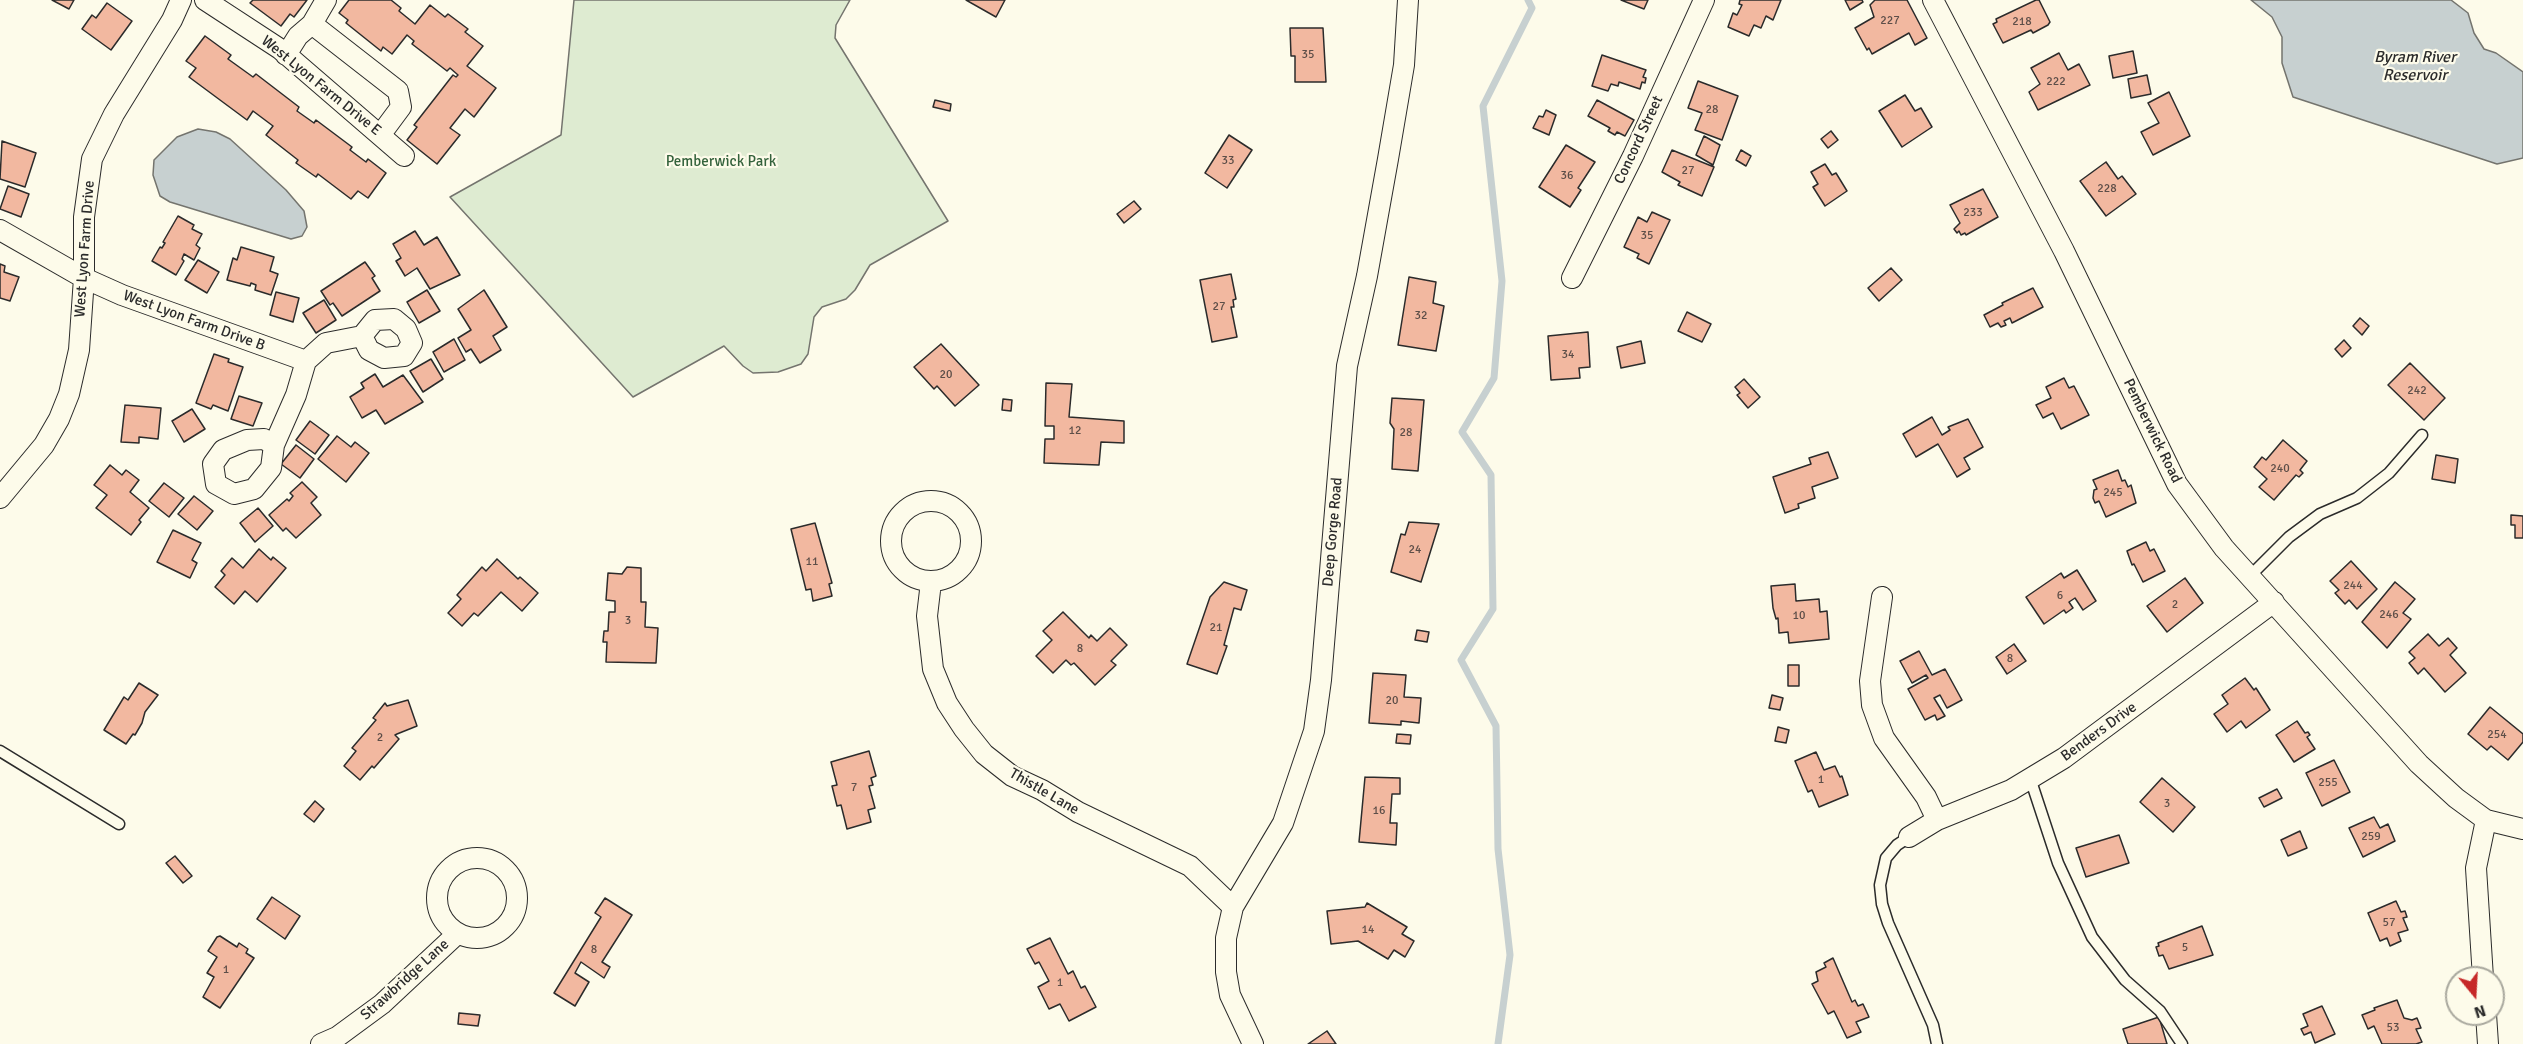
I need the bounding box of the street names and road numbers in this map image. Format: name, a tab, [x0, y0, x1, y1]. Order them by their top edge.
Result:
street label: West Lyon Farm Drive E	[257, 32, 385, 140]
street label: Concord Street	[1611, 93, 1667, 187]
street label: West Lyon Farm Drive	[71, 180, 99, 318]
street label: West Lyon Farm Drive B	[121, 287, 267, 355]
street label: Pemberwick Road	[2119, 376, 2185, 486]
street label: Deep Gorge Road	[1319, 477, 1347, 587]
street label: Benders Drive	[2058, 699, 2140, 765]
street label: Thistle Lane	[1006, 765, 1082, 819]
street label: Strawbridge Lane	[357, 936, 453, 1024]

